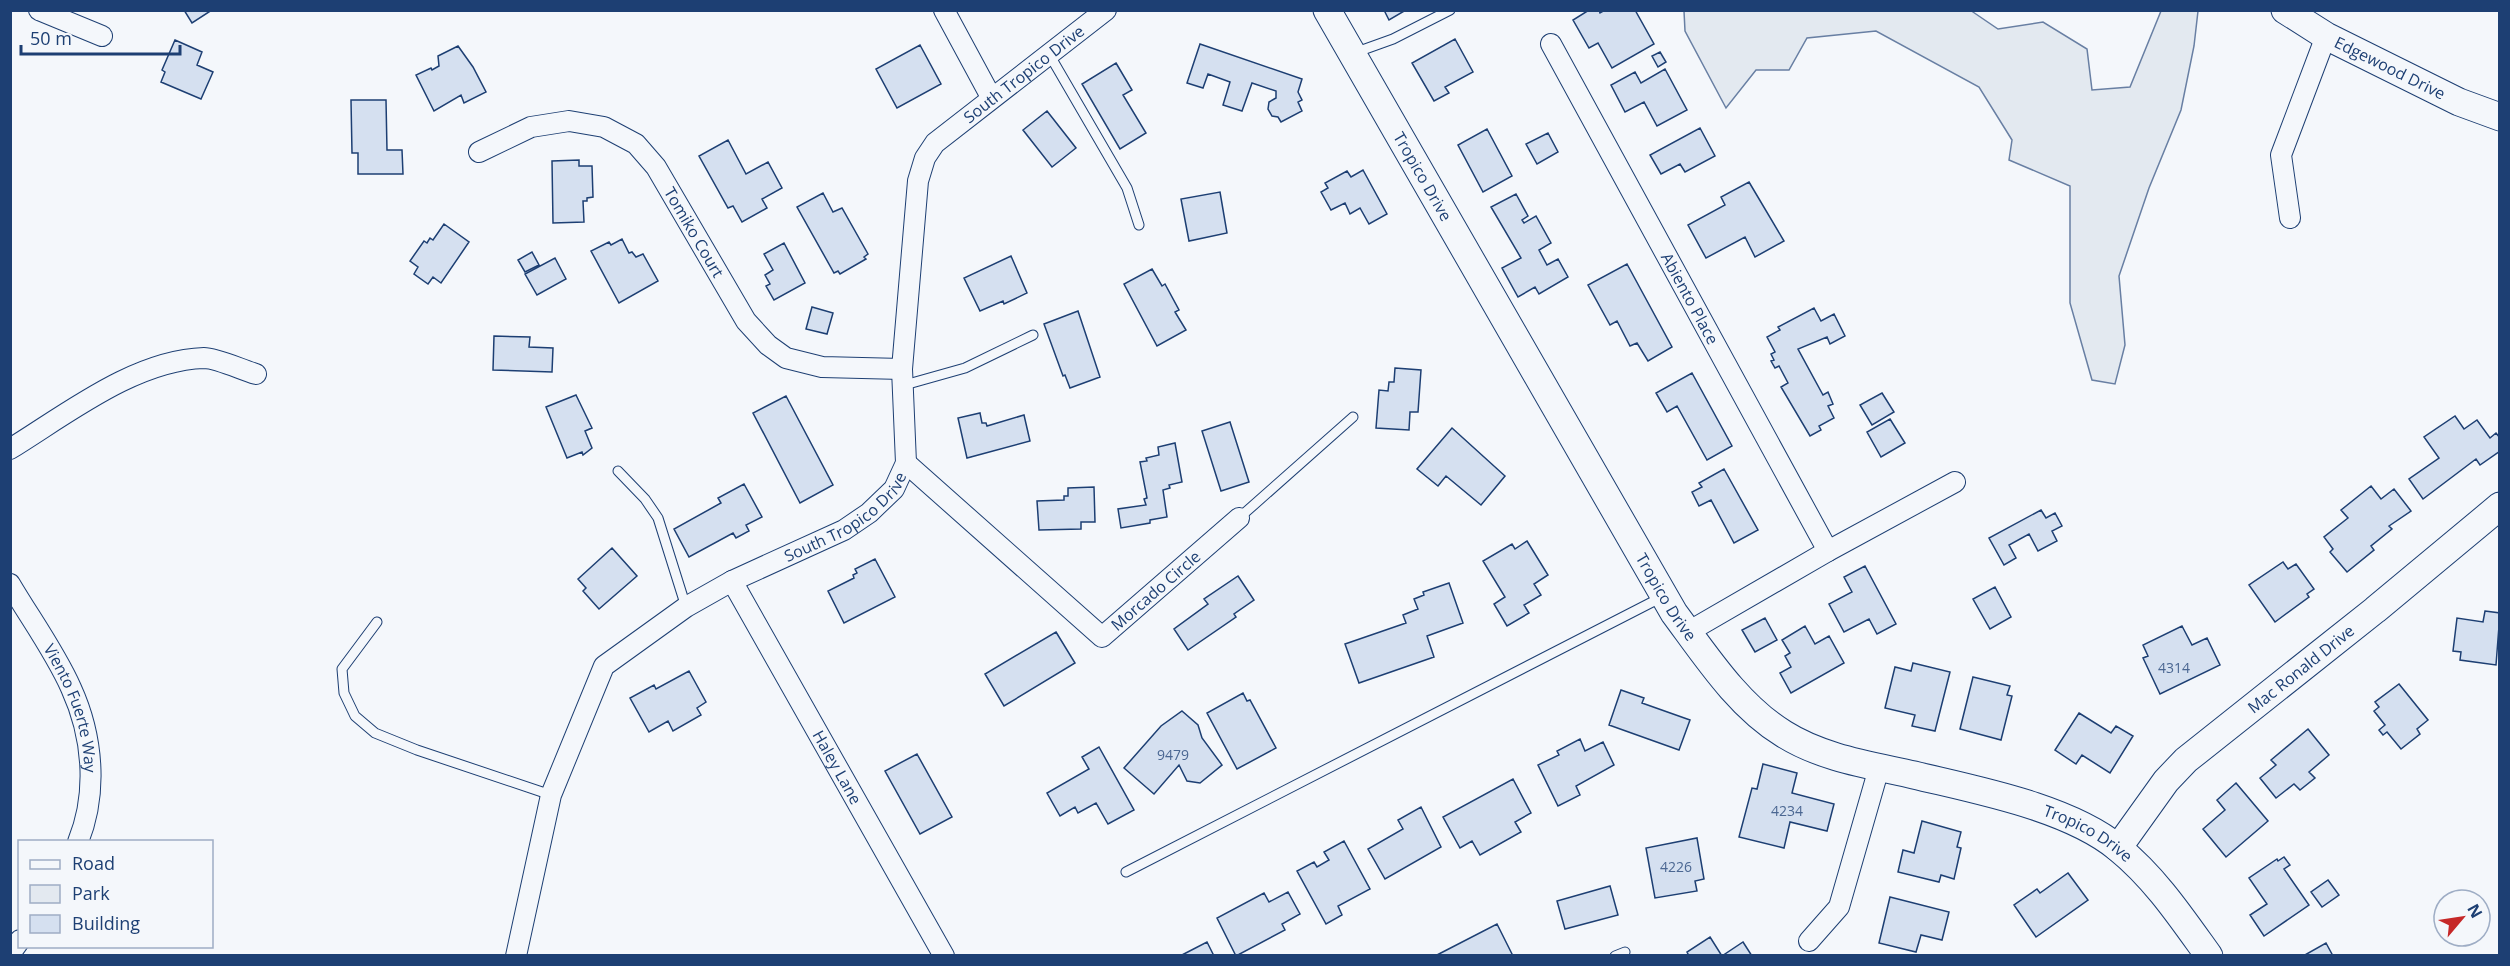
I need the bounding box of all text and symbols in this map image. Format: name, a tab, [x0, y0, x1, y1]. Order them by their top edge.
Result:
scale bar	[21, 18, 180, 56]
street label: South Tropico Drive	[959, 20, 1089, 128]
text: 50 m	[30, 26, 72, 50]
street label: Edgewood Drive	[2331, 31, 2449, 105]
street label: Tropico Drive	[1388, 128, 1457, 225]
street label: Tomiko Court	[659, 183, 729, 282]
street label: Abiento Place	[1656, 249, 1724, 348]
street label: South Tropico Drive	[780, 468, 911, 567]
street label: Morcado Circle	[1106, 545, 1205, 636]
street label: Tropico Drive	[1631, 549, 1702, 645]
street label: Mac Ronald Drive	[2243, 620, 2359, 718]
street label: Viento Fuerte Way	[39, 640, 102, 774]
house number: 4314	[2158, 658, 2190, 677]
street label: Haley Lane	[808, 726, 867, 808]
house number: 9479	[1157, 745, 1189, 764]
street label: Tropico Drive	[2041, 799, 2137, 867]
house number: 4234	[1771, 801, 1803, 820]
legend	[18, 840, 213, 948]
text: Road	[72, 851, 115, 875]
house number: 4226	[1660, 857, 1692, 876]
text: Park	[72, 881, 110, 905]
north arrow	[2432, 888, 2492, 948]
text: N	[2462, 900, 2488, 922]
text: Building	[72, 911, 140, 935]

